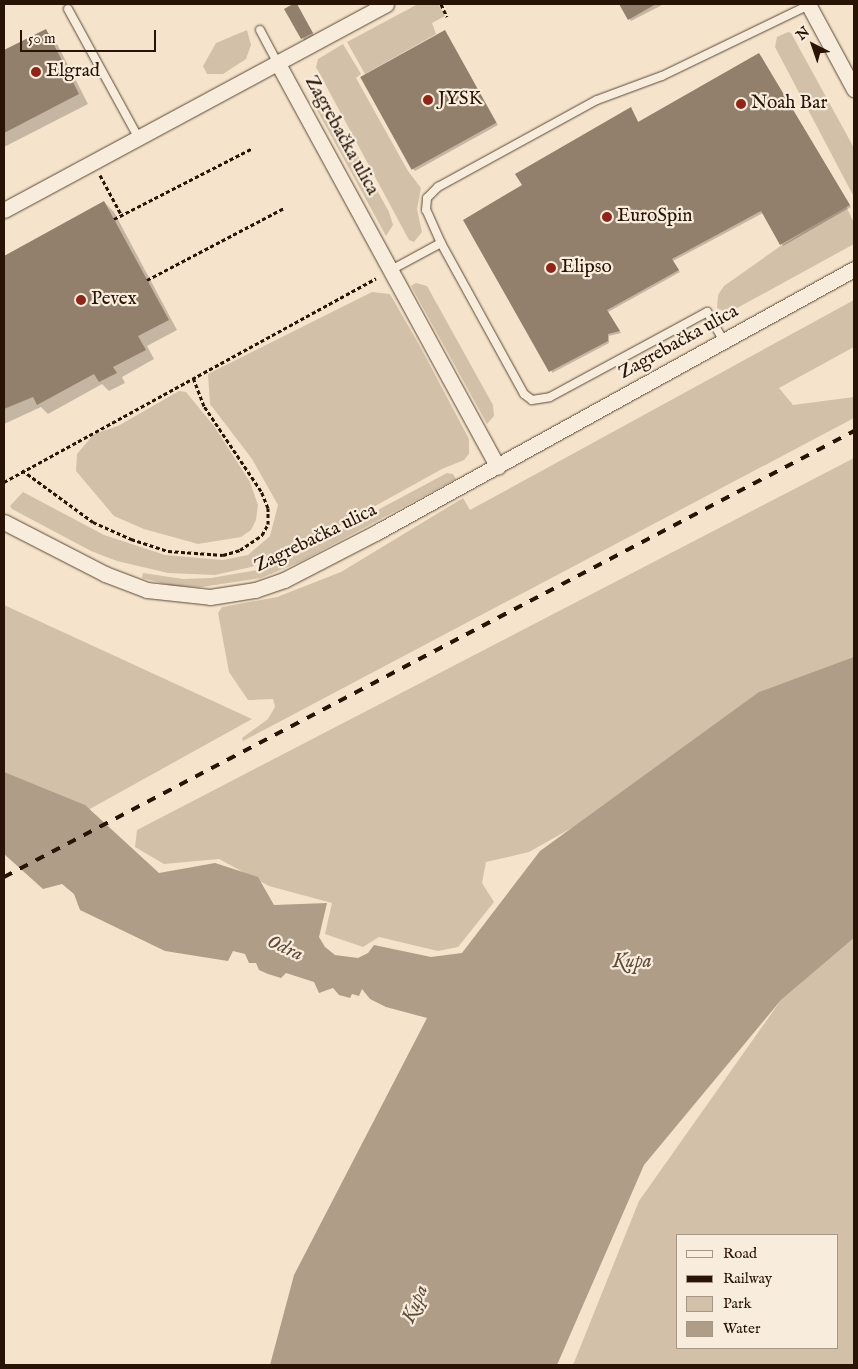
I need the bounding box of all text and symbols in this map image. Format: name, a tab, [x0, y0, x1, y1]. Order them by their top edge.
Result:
scale bar	[22, 20, 159, 52]
north arrow	[788, 20, 838, 70]
text: N	[793, 23, 814, 44]
text: 50 m	[28, 29, 56, 48]
place label: Elgrad	[46, 61, 100, 83]
marker: Elgrad	[30, 66, 42, 78]
street label: Zagrebačka ulica	[299, 72, 383, 200]
place label: JYSK	[438, 89, 482, 111]
place label: Noah Bar	[751, 93, 827, 115]
marker: JYSK	[422, 94, 434, 106]
marker: Noah Bar	[735, 98, 747, 110]
place label: EuroSpin	[617, 206, 692, 228]
marker: EuroSpin	[601, 211, 613, 223]
place label: Elipso	[561, 257, 612, 279]
marker: Elipso	[545, 262, 557, 274]
place label: Pevex	[91, 289, 137, 311]
marker: Pevex	[75, 294, 87, 306]
street label: Zagrebačka ulica	[615, 301, 743, 385]
street label: Zagrebačka ulica	[251, 500, 381, 578]
water label: Odra	[263, 930, 307, 966]
water label: Kupa	[612, 949, 652, 973]
legend	[676, 1234, 838, 1349]
text: Road	[723, 1244, 757, 1263]
text: Railway	[723, 1269, 772, 1288]
water label: Kupa	[396, 1281, 434, 1327]
text: Park	[723, 1294, 752, 1313]
text: Water	[723, 1319, 760, 1338]

